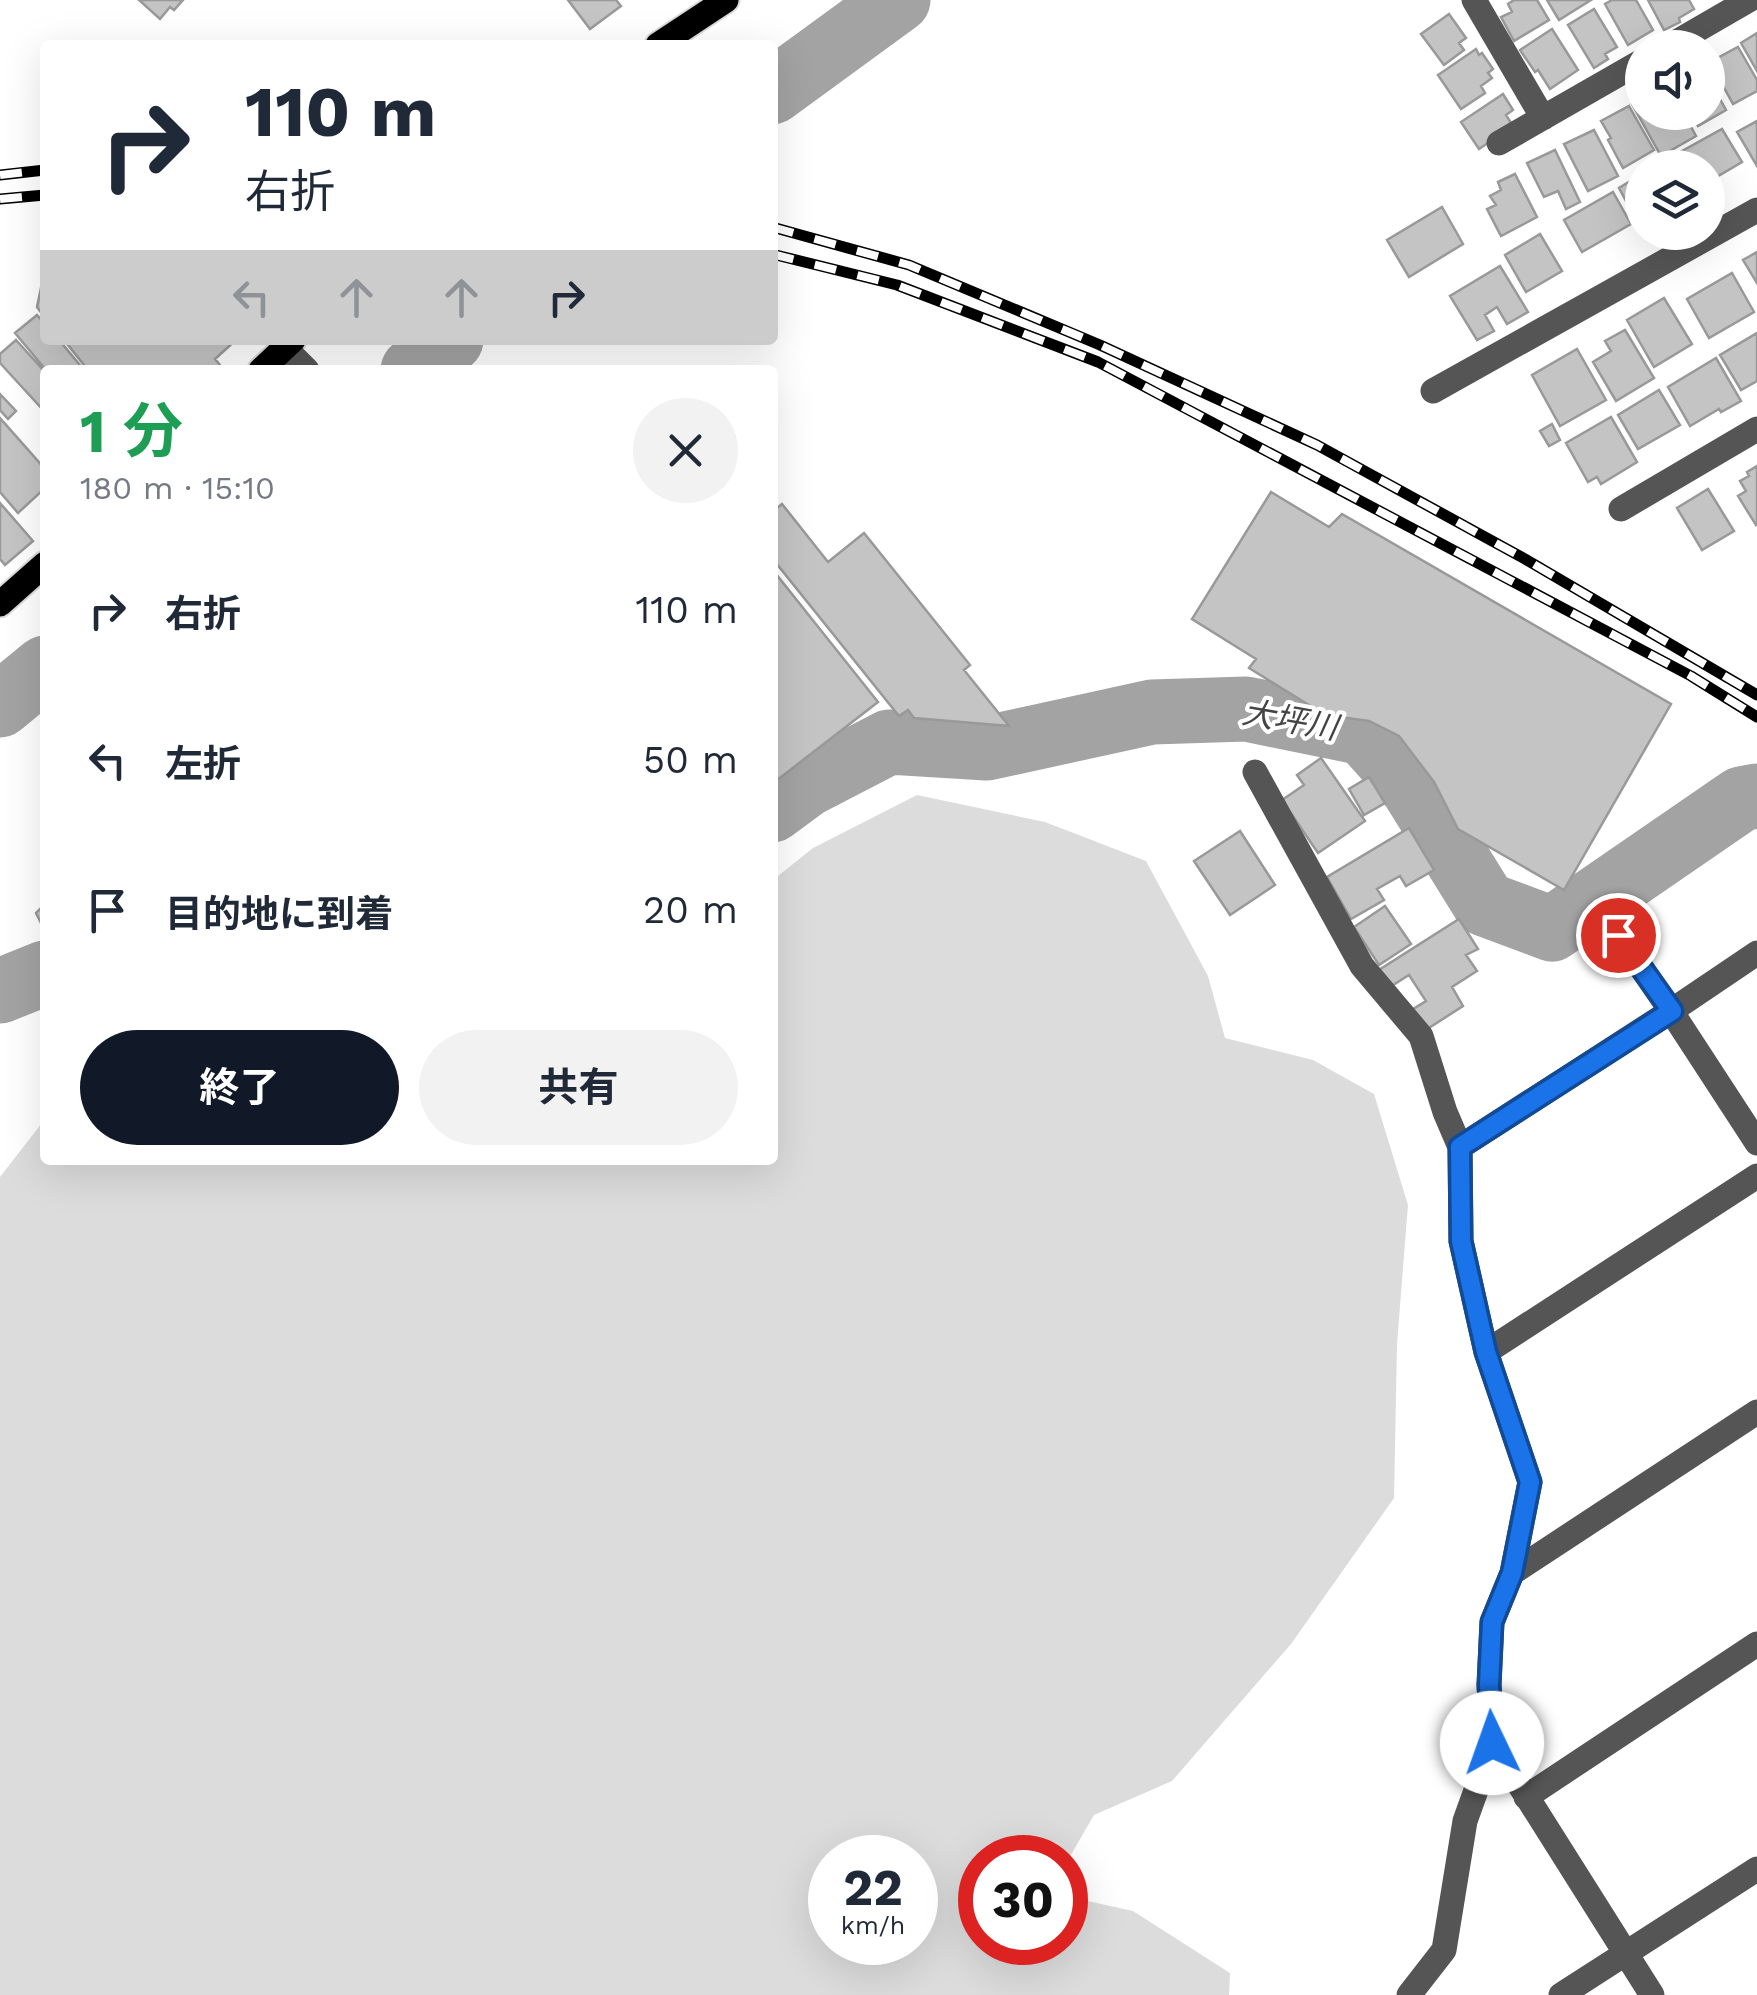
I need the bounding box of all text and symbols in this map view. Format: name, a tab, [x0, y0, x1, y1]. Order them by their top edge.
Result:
map controls	[1625, 30, 1725, 250]
button: sound	[1625, 30, 1725, 130]
text: 110 m	[245, 71, 436, 153]
icon: right	[80, 80, 210, 210]
button: layers	[1625, 150, 1725, 250]
text: 右折	[245, 165, 335, 218]
icon: left	[224, 270, 279, 325]
icon: ahead	[329, 270, 384, 325]
icon: ahead	[434, 270, 489, 325]
icon: right	[539, 270, 594, 325]
text: 1 分	[80, 396, 183, 467]
button: close	[633, 398, 738, 503]
text: 180 m · 15:10	[80, 469, 275, 507]
icon: right	[80, 583, 135, 638]
text: 110 m	[636, 588, 738, 632]
text: 右折	[165, 592, 241, 636]
water label: 大坪川	[1239, 693, 1344, 748]
icon: left	[80, 733, 135, 788]
text: 50 m	[643, 738, 738, 782]
text: 左折	[165, 742, 241, 786]
icon: arrive	[80, 883, 135, 938]
text: 20 m	[643, 888, 738, 932]
text: 目的地に到着	[165, 892, 393, 936]
pin	[1576, 893, 1661, 978]
icon: arrive	[1591, 908, 1646, 963]
button: 終了	[80, 1030, 399, 1145]
button: 共有	[419, 1030, 738, 1145]
position arrow	[1440, 1691, 1544, 1795]
speed limit sign: 30	[958, 1835, 1088, 1965]
text: 22	[843, 1858, 903, 1917]
text: km/h	[841, 1911, 905, 1940]

